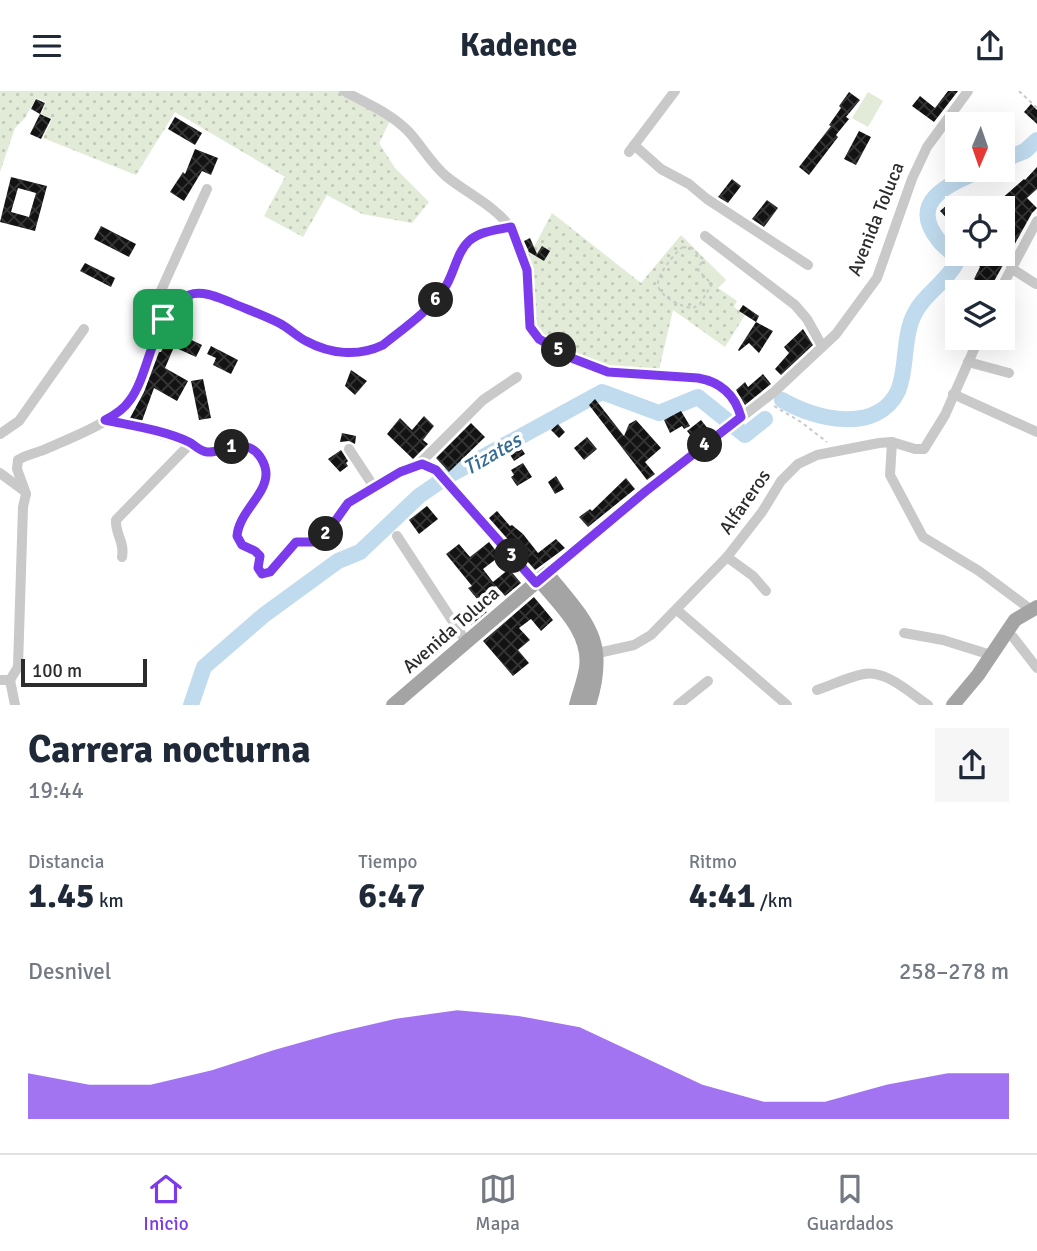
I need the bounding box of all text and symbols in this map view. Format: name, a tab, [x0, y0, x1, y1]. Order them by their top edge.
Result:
text: Kadence	[460, 26, 577, 65]
icon: menu	[28, 27, 66, 65]
icon: share	[971, 27, 1009, 65]
north arrow	[945, 112, 1015, 182]
map controls	[945, 112, 1015, 350]
street label: Avenida Toluca	[842, 159, 910, 279]
button: locate	[945, 196, 1015, 266]
button: layers	[945, 280, 1015, 350]
pin: 6	[418, 283, 453, 318]
text: 6	[430, 287, 441, 311]
pin	[133, 289, 193, 349]
icon: arrive	[144, 300, 182, 338]
pin: 5	[542, 333, 576, 367]
text: 5	[553, 337, 564, 361]
water label: Tizates	[458, 426, 527, 481]
pin: 4	[688, 427, 722, 463]
pin: 1	[215, 429, 250, 465]
text: 4	[699, 432, 710, 456]
text: 1	[226, 434, 237, 458]
street label: Alfareros	[714, 465, 776, 539]
pin: 2	[308, 517, 344, 551]
text: 2	[320, 521, 331, 545]
pin: 3	[494, 539, 530, 573]
text: 3	[506, 543, 517, 567]
street label: Avenida Toluca	[398, 581, 504, 679]
scale bar	[21, 656, 147, 688]
text: 100 m	[32, 659, 82, 683]
text: Carrera nocturna	[28, 726, 311, 773]
button: share	[935, 728, 1009, 802]
text: 19:44	[28, 776, 84, 805]
text: Distancia	[28, 850, 104, 874]
text: Tiempo	[358, 850, 417, 874]
text: Ritmo	[689, 850, 737, 874]
text: 1.45	[28, 874, 95, 917]
text: 6:47	[358, 874, 425, 917]
text: 4:41	[689, 874, 756, 917]
text: km	[95, 889, 124, 913]
text: /km	[756, 889, 793, 913]
text: Desnivel	[28, 957, 111, 986]
text: 258–278 m	[899, 957, 1009, 986]
tab: Inicio	[143, 1170, 189, 1236]
tab: Mapa	[475, 1170, 520, 1236]
tab: Guardados	[807, 1170, 894, 1236]

